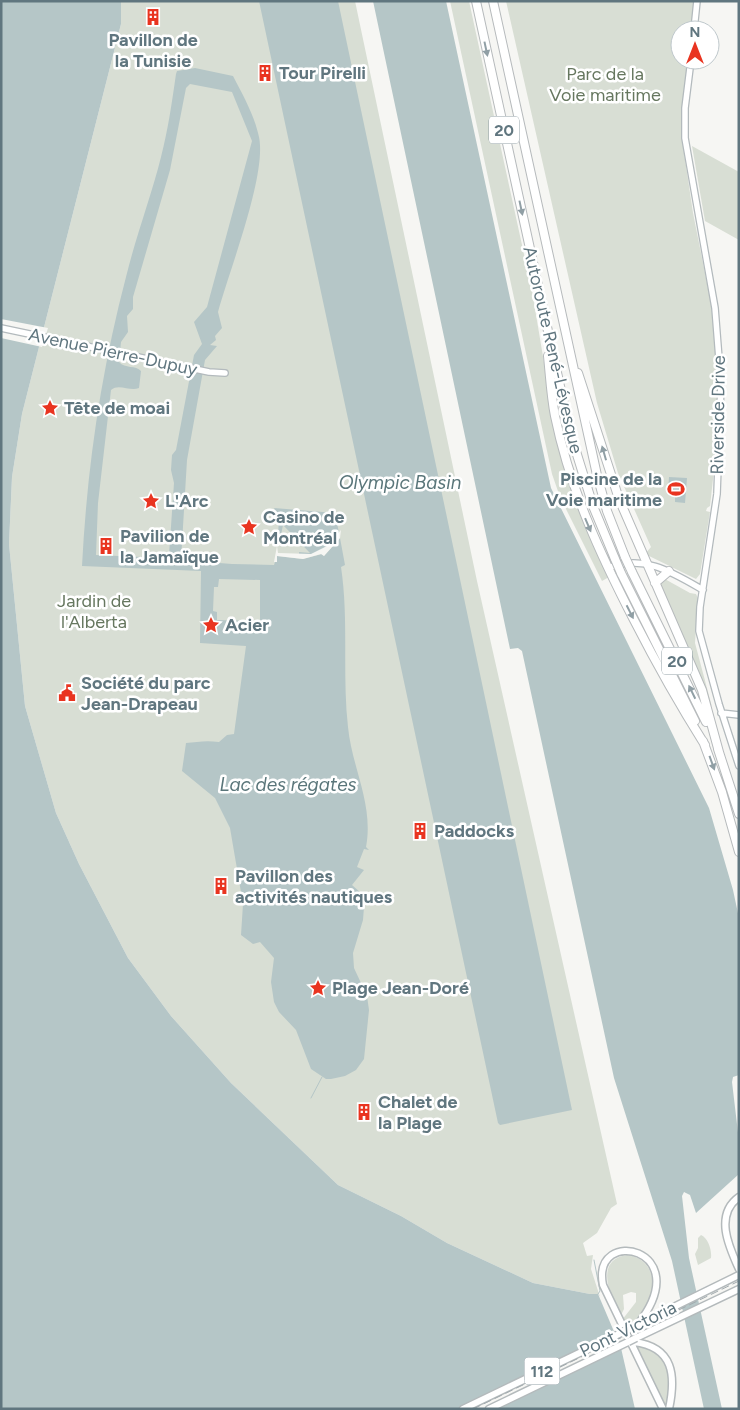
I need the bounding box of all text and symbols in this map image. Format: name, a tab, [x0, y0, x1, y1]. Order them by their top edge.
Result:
building icon: Pavillon de la Tunisie	[143, 7, 163, 27]
north arrow	[670, 20, 720, 70]
text: N	[690, 24, 700, 41]
place label: Pavillon de la Tunisie	[108, 29, 198, 72]
one-way arrow	[482, 41, 490, 56]
place label: Tour Pirelli	[279, 62, 366, 84]
building icon: Tour Pirelli	[255, 63, 275, 83]
park label: Parc de la Voie maritime	[549, 63, 661, 106]
road number: 20	[489, 116, 519, 144]
one-way arrow	[517, 200, 525, 215]
street label: Autoroute René-Lévesque	[518, 244, 588, 456]
street label: Avenue Pierre-Dupuy	[27, 323, 200, 381]
street label: Riverside Drive	[706, 355, 730, 475]
place label: Tête de moai	[64, 397, 170, 419]
place icon: Tête de moai	[40, 398, 60, 418]
one-way arrow	[599, 445, 607, 460]
place label: Piscine de la Voie maritime	[546, 468, 662, 511]
water label: Olympic Basin	[339, 471, 462, 494]
sports icon: Piscine de la Voie maritime	[666, 479, 686, 499]
place label: L'Arc	[165, 490, 209, 512]
place icon: L'Arc	[141, 491, 161, 511]
place label: Casino de Montréal	[263, 506, 344, 549]
place icon: Casino de Montréal	[239, 517, 259, 537]
one-way arrow	[585, 518, 593, 532]
place label: Pavilion de la Jamaïque	[120, 525, 219, 568]
building icon: Pavilion de la Jamaïque	[96, 536, 116, 556]
park label: Jardin de l'Alberta	[57, 590, 131, 633]
one-way arrow	[626, 604, 634, 619]
place label: Acier	[225, 614, 269, 636]
place icon: Acier	[201, 615, 221, 635]
road number: 20	[662, 648, 692, 674]
place label: Société du parc Jean-Drapeau	[81, 672, 211, 715]
public building icon: Société du parc Jean-Drapeau	[57, 683, 77, 703]
one-way arrow	[688, 685, 696, 699]
one-way arrow	[708, 756, 716, 771]
water label: Lac des régates	[220, 773, 357, 796]
place label: Paddocks	[434, 820, 515, 842]
building icon: Paddocks	[410, 821, 430, 841]
place label: Pavillon des activités nautiques	[235, 865, 393, 908]
building icon: Pavillon des activités nautiques	[211, 876, 231, 896]
place label: Plage Jean-Doré	[332, 977, 469, 999]
place icon: Plage Jean-Doré	[308, 978, 328, 998]
place label: Chalet de la Plage	[378, 1091, 458, 1134]
building icon: Chalet de la Plage	[354, 1102, 374, 1122]
street label: Pont Victoria	[576, 1296, 680, 1362]
road number: 112	[524, 1358, 560, 1384]

